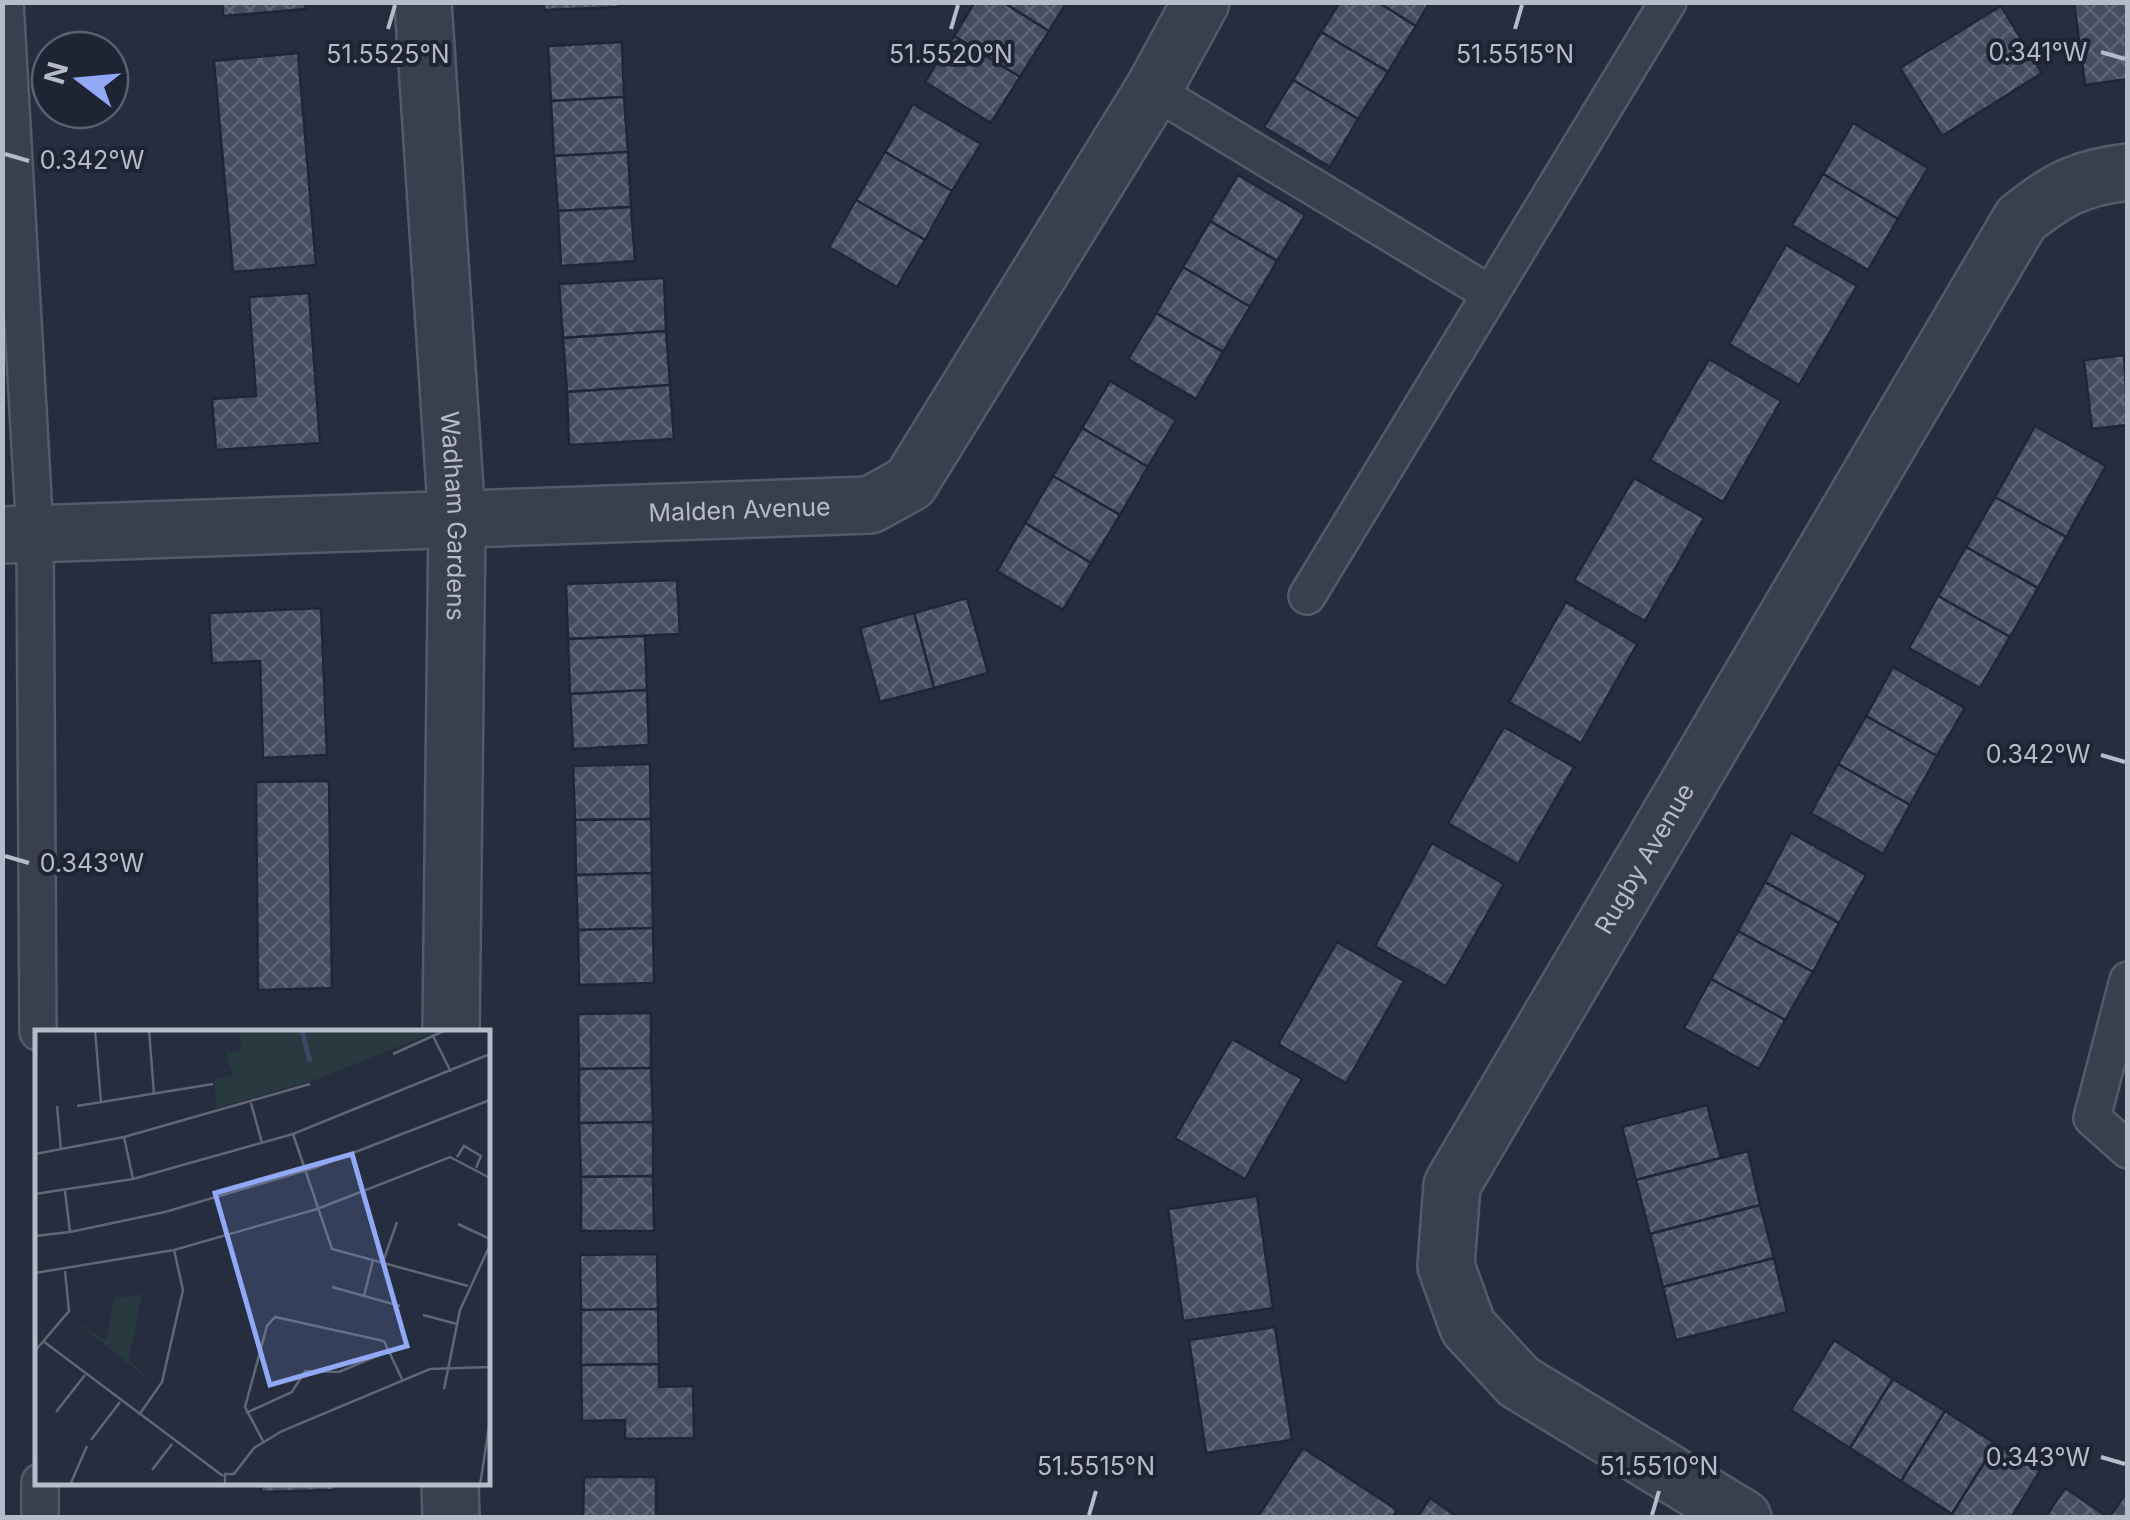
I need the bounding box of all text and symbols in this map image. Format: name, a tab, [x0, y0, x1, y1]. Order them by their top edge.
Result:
north arrow	[30, 30, 130, 130]
text: 0.341°W	[1989, 37, 2087, 67]
text: 51.5525°N	[326, 39, 450, 69]
text: 51.5520°N	[889, 39, 1013, 69]
text: 51.5515°N	[1456, 39, 1574, 69]
text: N	[37, 58, 75, 88]
text: 0.342°W	[40, 145, 144, 175]
street label: Wadham Gardens	[435, 410, 472, 621]
street label: Malden Avenue	[648, 491, 831, 528]
text: 0.342°W	[1986, 739, 2090, 769]
street label: Rugby Avenue	[1588, 778, 1700, 939]
text: 0.343°W	[40, 848, 144, 878]
inset map	[35, 1030, 490, 1485]
text: 0.343°W	[1986, 1442, 2090, 1472]
text: 51.5515°N	[1037, 1451, 1155, 1481]
text: 51.5510°N	[1600, 1451, 1718, 1481]

